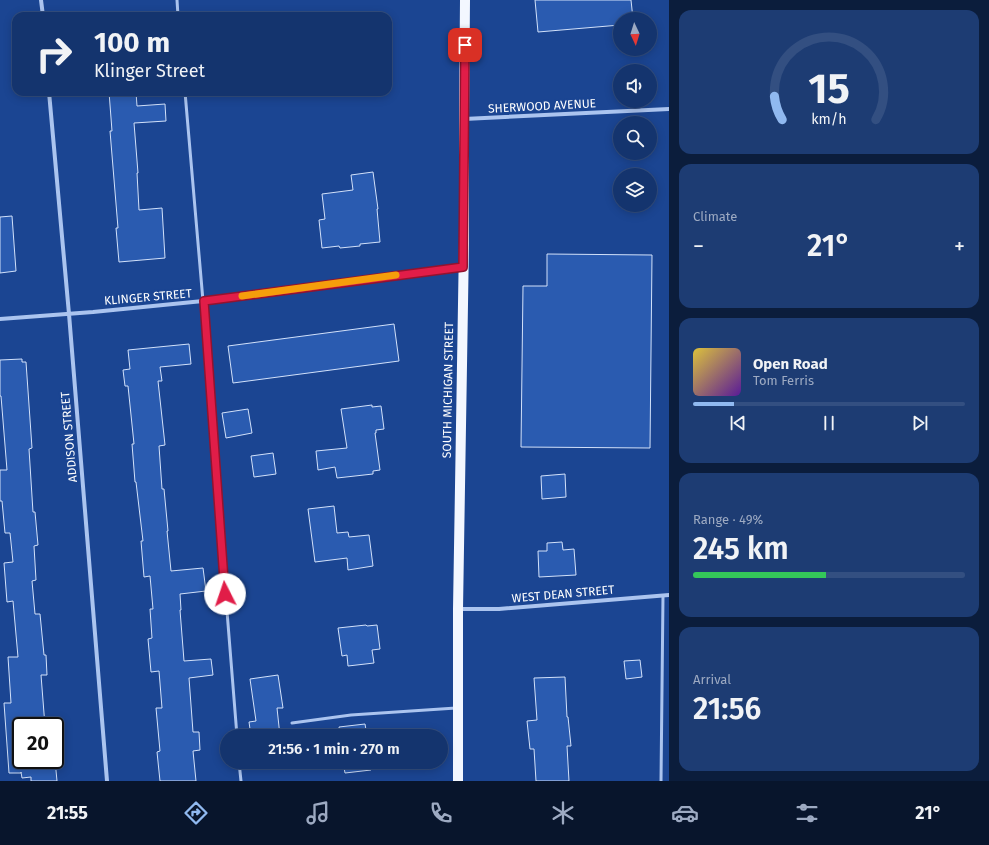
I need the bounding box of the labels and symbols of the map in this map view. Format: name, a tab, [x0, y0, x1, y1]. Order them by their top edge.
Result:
north arrow	[613, 12, 657, 56]
pin	[448, 28, 482, 62]
street label: SHERWOOD AVENUE	[488, 96, 596, 116]
street label: KLINGER STREET	[104, 286, 193, 308]
street label: SOUTH MICHIGAN STREET	[440, 321, 456, 458]
street label: ADDISON STREET	[58, 390, 80, 483]
position arrow	[204, 573, 246, 615]
street label: WEST DEAN STREET	[511, 582, 616, 605]
speed limit sign: 20	[12, 717, 64, 769]

